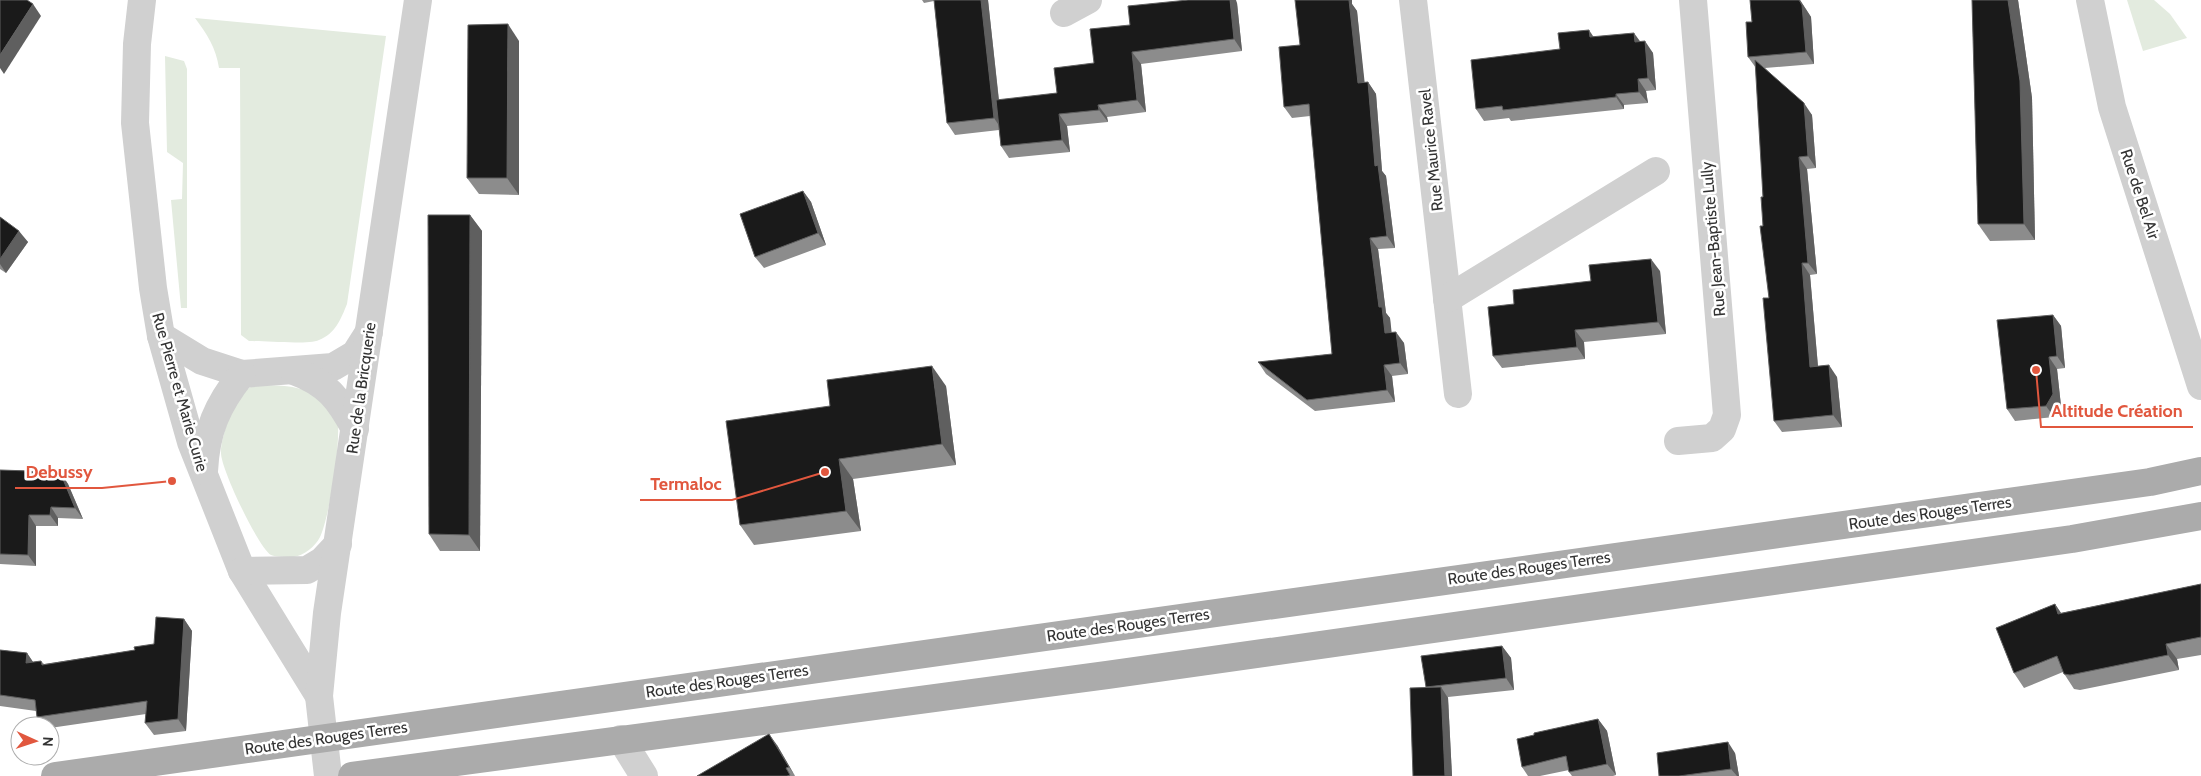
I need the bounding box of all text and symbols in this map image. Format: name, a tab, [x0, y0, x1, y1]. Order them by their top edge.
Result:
street label: Rue Maurice Ravel	[1415, 88, 1447, 212]
street label: Rue de Bel Air	[2116, 146, 2164, 242]
street label: Rue Jean-Baptiste Lully	[1697, 161, 1729, 317]
street label: Rue Pierre et Marie Curie	[148, 310, 212, 474]
street label: Rue de la Bricquerie	[342, 321, 380, 455]
callout: Altitude Création	[2041, 394, 2193, 427]
text: Altitude Création	[2051, 400, 2183, 422]
callout: Debussy	[15, 455, 102, 488]
text: Debussy	[25, 461, 93, 483]
callout: Termaloc	[640, 467, 732, 500]
text: Termaloc	[650, 473, 722, 495]
street label: Route des Rouges Terres	[1847, 492, 2013, 534]
street label: Route des Rouges Terres	[1446, 547, 1612, 589]
street label: Route des Rouges Terres	[1045, 604, 1211, 646]
street label: Route des Rouges Terres	[644, 660, 810, 702]
north arrow	[10, 716, 60, 766]
street label: Route des Rouges Terres	[243, 717, 409, 759]
text: N	[39, 736, 57, 747]

